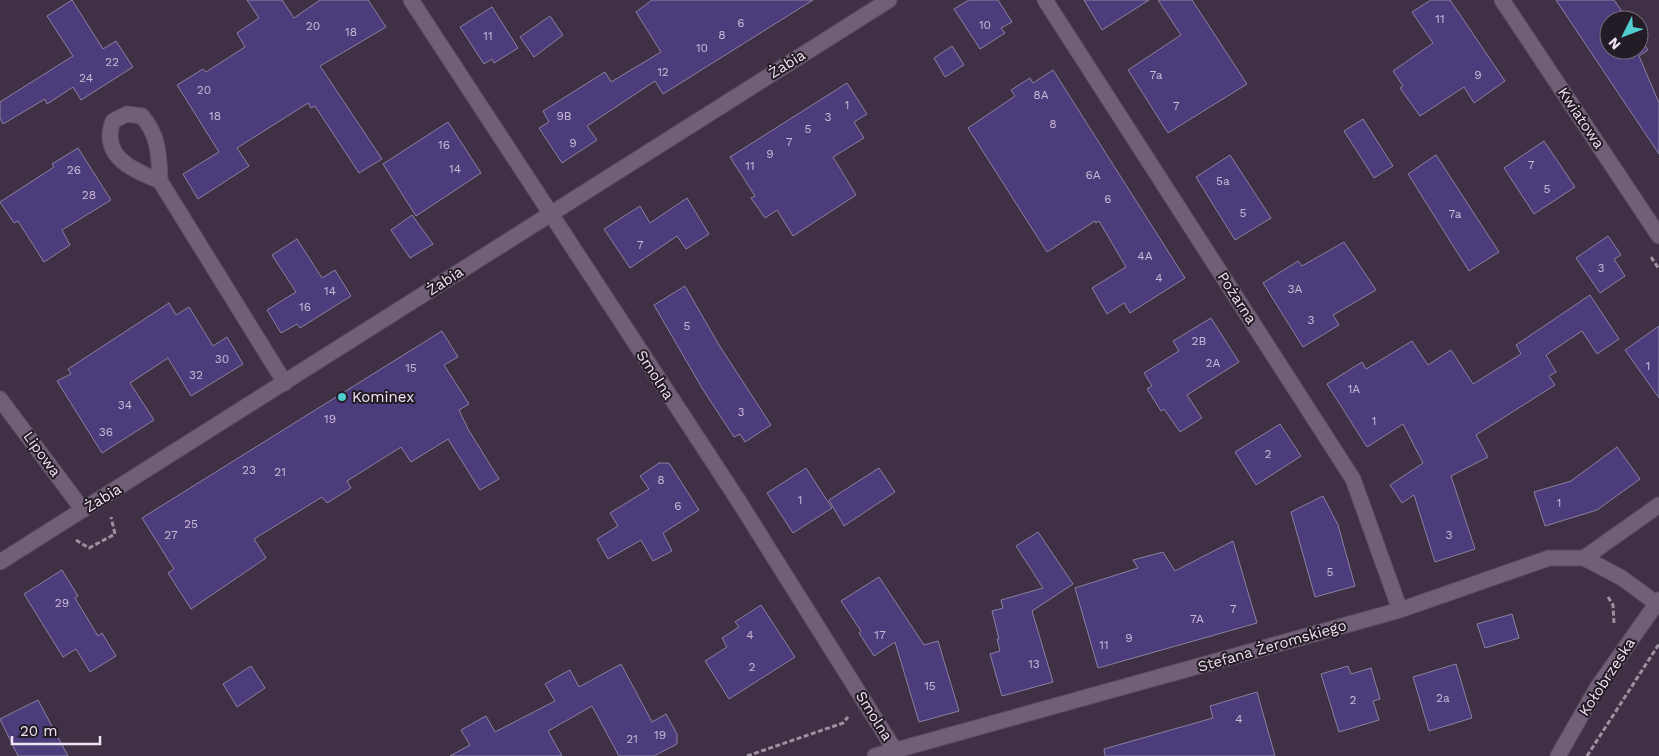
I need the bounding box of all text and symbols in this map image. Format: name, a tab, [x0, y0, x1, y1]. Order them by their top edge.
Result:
north arrow	[1599, 10, 1649, 60]
house number: 11	[1435, 12, 1445, 26]
house number: 6	[737, 16, 745, 30]
house number: 10	[979, 18, 991, 32]
house number: 20	[306, 19, 320, 33]
house number: 18	[345, 25, 357, 39]
house number: 8	[718, 28, 726, 42]
house number: 11	[483, 29, 493, 43]
text: N	[1605, 34, 1624, 53]
house number: 10	[696, 41, 708, 55]
street label: Żabia	[765, 46, 809, 82]
house number: 22	[105, 55, 119, 69]
house number: 12	[657, 65, 669, 79]
house number: 7a	[1149, 68, 1163, 82]
house number: 9	[1474, 68, 1482, 82]
house number: 24	[79, 71, 93, 85]
house number: 20	[197, 83, 211, 97]
street label: Kwiatowa	[1554, 84, 1608, 152]
house number: 8A	[1033, 88, 1049, 102]
house number: 1	[845, 98, 849, 112]
house number: 7	[1173, 99, 1180, 113]
house number: 18	[209, 109, 221, 123]
house number: 9B	[556, 109, 572, 123]
house number: 3	[825, 110, 832, 124]
house number: 8	[1049, 117, 1057, 131]
house number: 5	[805, 122, 812, 136]
house number: 7	[786, 135, 793, 149]
house number: 9	[569, 136, 577, 150]
house number: 16	[438, 138, 450, 152]
house number: 9	[766, 147, 774, 161]
house number: 7	[1528, 158, 1535, 172]
house number: 11	[745, 159, 755, 173]
house number: 14	[449, 162, 461, 176]
house number: 26	[67, 163, 81, 177]
house number: 6A	[1085, 168, 1101, 182]
house number: 5a	[1216, 174, 1230, 188]
house number: 5	[1544, 182, 1551, 196]
house number: 28	[82, 188, 96, 202]
house number: 6	[1104, 192, 1112, 206]
house number: 5	[1240, 206, 1247, 220]
house number: 7a	[1448, 207, 1462, 221]
house number: 7	[637, 238, 644, 252]
house number: 4A	[1137, 249, 1153, 263]
house number: 3	[1598, 261, 1605, 275]
street label: Żabia	[423, 262, 467, 299]
street label: Pożarna	[1214, 269, 1261, 328]
house number: 4	[1155, 271, 1163, 285]
house number: 3A	[1288, 282, 1303, 296]
house number: 14	[324, 284, 336, 298]
house number: 16	[299, 300, 311, 314]
house number: 3	[1308, 313, 1315, 327]
house number: 5	[684, 319, 691, 333]
house number: 2B	[1192, 334, 1207, 348]
street label: Smolna	[632, 347, 678, 403]
house number: 30	[215, 352, 229, 366]
house number: 2A	[1206, 356, 1221, 370]
house number: 1	[1646, 359, 1650, 373]
house number: 15	[405, 361, 417, 375]
house number: 32	[189, 368, 203, 382]
house number: 1A	[1348, 382, 1360, 396]
place label: Kominex	[352, 388, 414, 406]
marker: Kominex	[336, 391, 348, 403]
house number: 34	[118, 398, 132, 412]
house number: 3	[738, 405, 745, 419]
house number: 19	[324, 412, 336, 426]
house number: 1	[1372, 414, 1376, 428]
house number: 36	[99, 425, 113, 439]
street label: Lipowa	[19, 428, 65, 481]
house number: 2	[1265, 447, 1272, 461]
house number: 23	[242, 463, 256, 477]
house number: 21	[274, 465, 286, 479]
house number: 8	[657, 473, 665, 487]
street label: Żabia	[81, 480, 125, 516]
house number: 1	[798, 493, 802, 507]
house number: 1	[1557, 496, 1561, 510]
house number: 6	[674, 499, 682, 513]
house number: 25	[184, 517, 198, 531]
house number: 27	[164, 528, 178, 542]
house number: 3	[1446, 528, 1453, 542]
house number: 5	[1327, 565, 1334, 579]
house number: 29	[55, 596, 69, 610]
house number: 7	[1230, 602, 1237, 616]
house number: 7A	[1190, 612, 1204, 626]
street label: Stefana Żeromskiego	[1196, 616, 1348, 676]
house number: 4	[746, 628, 754, 642]
house number: 17	[874, 628, 886, 642]
house number: 9	[1125, 631, 1133, 645]
street label: Kołobrzeska	[1575, 634, 1639, 719]
house number: 11	[1099, 638, 1109, 652]
house number: 13	[1028, 657, 1040, 671]
house number: 2	[749, 660, 756, 674]
house number: 15	[924, 679, 936, 693]
street label: Smolna	[852, 688, 897, 745]
house number: 2a	[1436, 691, 1450, 705]
house number: 2	[1350, 693, 1357, 707]
house number: 4	[1235, 712, 1243, 726]
scale bar	[12, 714, 100, 746]
text: 20 m	[20, 722, 58, 740]
house number: 19	[654, 728, 666, 742]
house number: 21	[626, 732, 638, 746]

